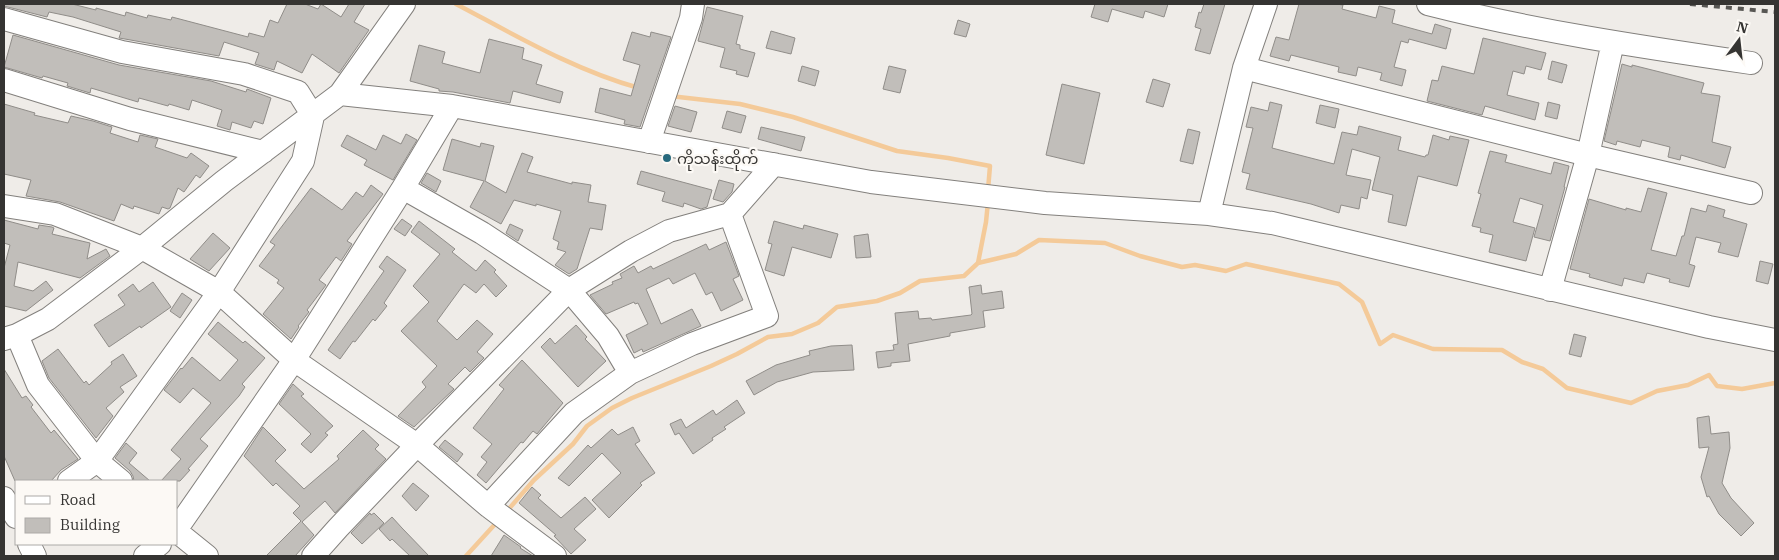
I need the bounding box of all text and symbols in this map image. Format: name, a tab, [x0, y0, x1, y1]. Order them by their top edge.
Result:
north arrow	[1714, 15, 1764, 65]
text: N	[1735, 17, 1750, 38]
place label: ကိုသန်းထိုက်	[677, 149, 758, 171]
marker: ကိုသန်းထိုက်	[661, 152, 673, 164]
legend	[15, 480, 178, 545]
text: Road	[60, 490, 96, 509]
text: Building	[60, 515, 120, 534]

